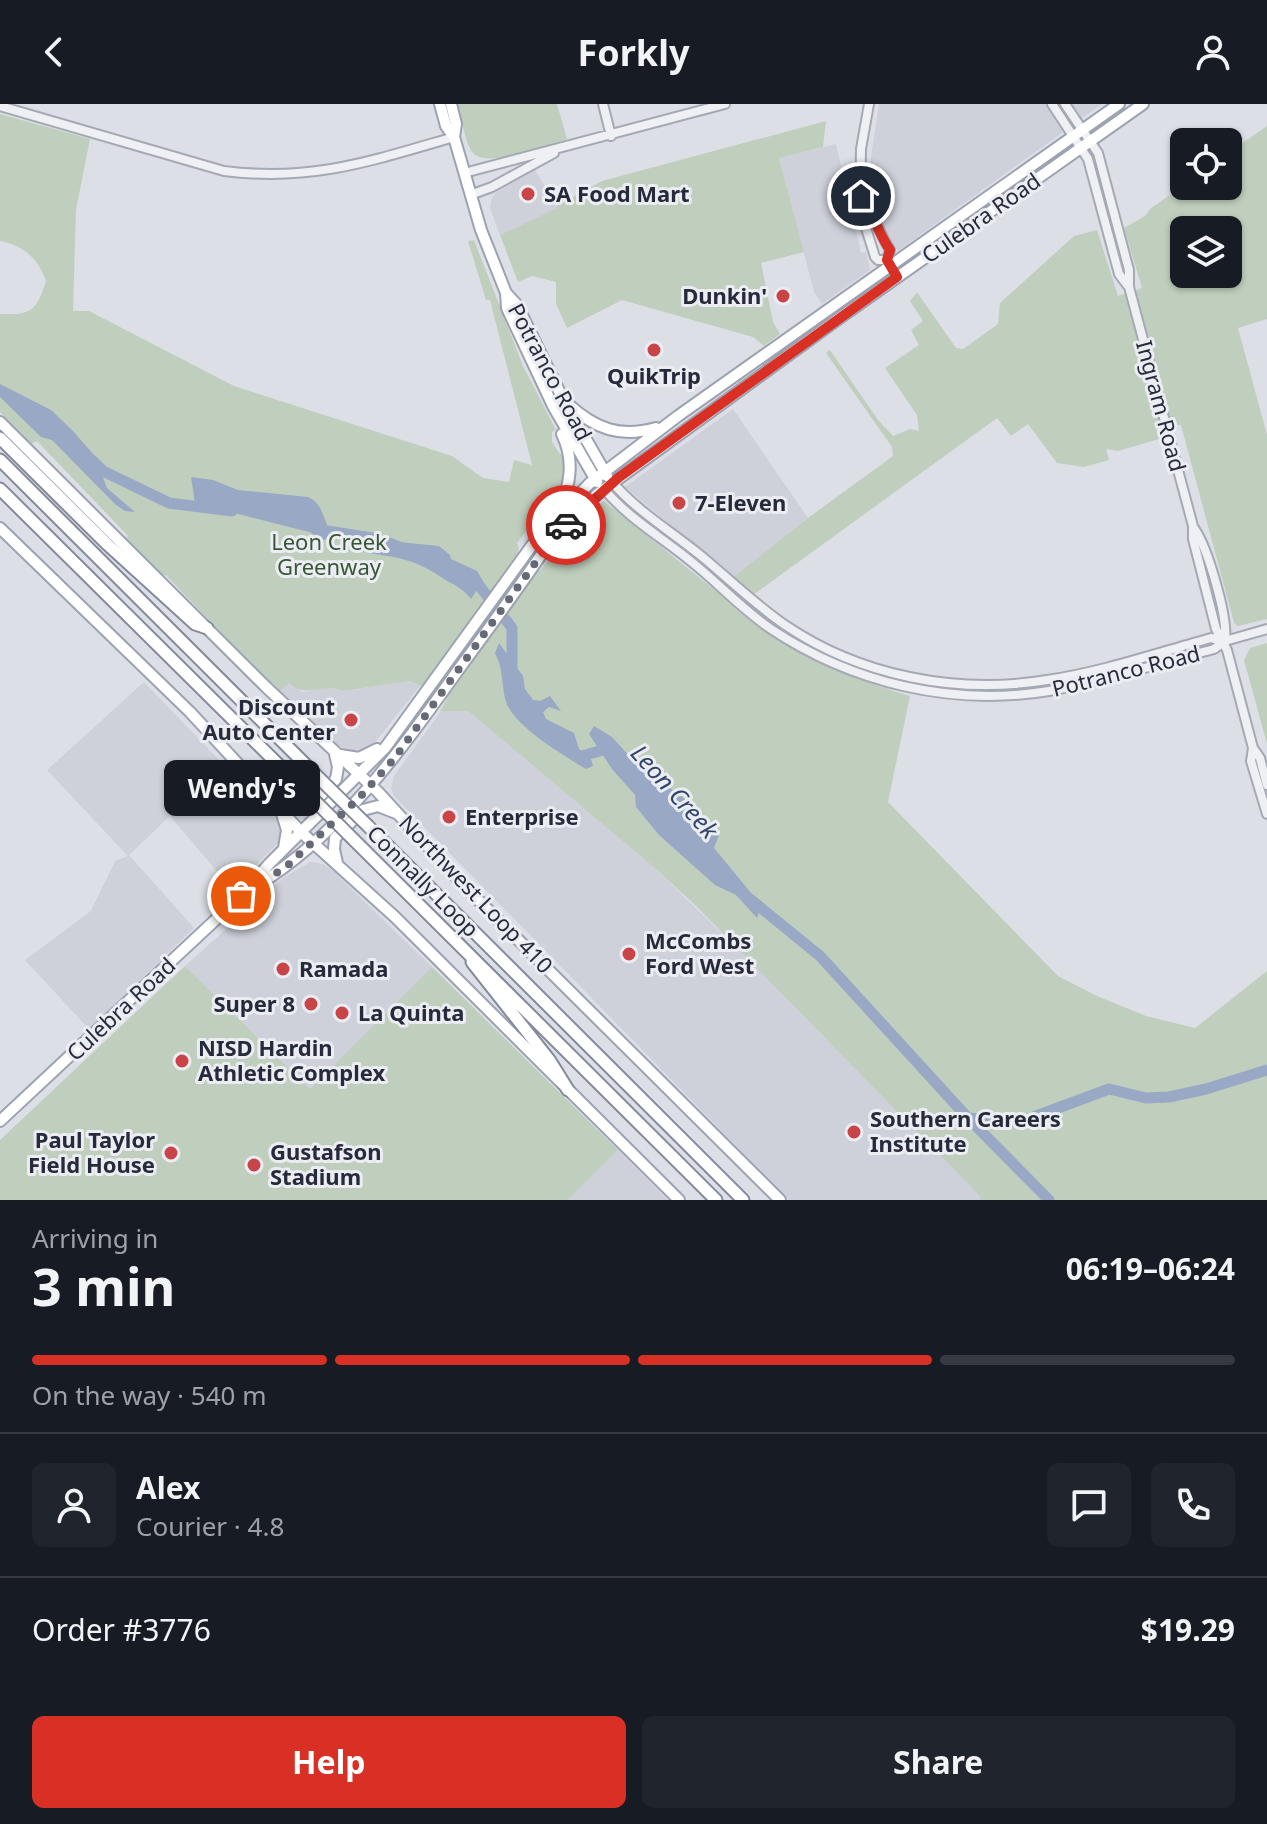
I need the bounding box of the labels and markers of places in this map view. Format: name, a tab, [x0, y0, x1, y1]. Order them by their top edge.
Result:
pin	[827, 162, 895, 230]
place label: SA Food Mart	[544, 178, 690, 208]
marker: SA Food Mart	[519, 185, 537, 203]
place label: Dunkin'	[682, 280, 767, 310]
marker: Dunkin'	[774, 287, 792, 305]
marker: QuikTrip	[645, 341, 663, 359]
place label: QuikTrip	[607, 360, 701, 390]
place label: 7-Eleven	[695, 487, 786, 517]
marker: 7-Eleven	[670, 494, 688, 512]
place label: Discount Auto Center	[202, 691, 335, 746]
marker: Discount Auto Center	[342, 711, 360, 729]
callout: Wendy's	[163, 760, 319, 816]
place label: Enterprise	[465, 801, 579, 831]
marker: Enterprise	[440, 808, 458, 826]
pin	[207, 862, 275, 930]
place label: McCombs Ford West	[645, 925, 754, 980]
marker: McCombs Ford West	[620, 945, 638, 963]
place label: Ramada	[299, 953, 388, 983]
marker: Ramada	[274, 960, 292, 978]
place label: Super 8	[213, 988, 295, 1018]
marker: Super 8	[302, 995, 320, 1013]
place label: La Quinta	[358, 997, 465, 1027]
marker: La Quinta	[333, 1004, 351, 1022]
place label: NISD Hardin Athletic Complex	[198, 1032, 385, 1087]
marker: NISD Hardin Athletic Complex	[173, 1052, 191, 1070]
place label: Southern Careers Institute	[870, 1103, 1061, 1158]
marker: Southern Careers Institute	[845, 1123, 863, 1141]
place label: Paul Taylor Field House	[28, 1124, 155, 1179]
place label: Gustafson Stadium	[270, 1136, 382, 1191]
marker: Paul Taylor Field House	[162, 1144, 180, 1162]
marker: Gustafson Stadium	[245, 1156, 263, 1174]

